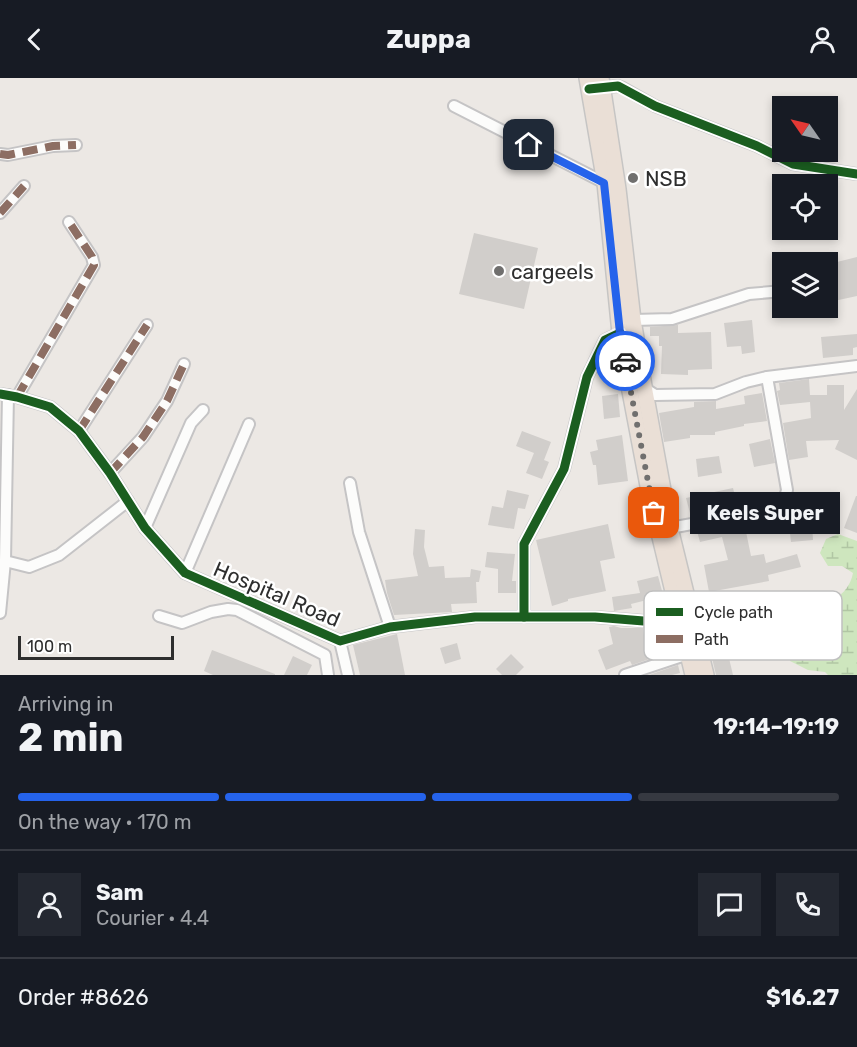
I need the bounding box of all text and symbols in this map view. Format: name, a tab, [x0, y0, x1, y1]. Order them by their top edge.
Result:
icon: back	[18, 23, 51, 56]
text: Zuppa	[386, 23, 471, 55]
icon: person	[806, 23, 839, 56]
north arrow	[772, 96, 838, 162]
map controls	[772, 96, 838, 318]
pin	[503, 119, 554, 170]
icon: home	[512, 128, 545, 161]
place label: NSB	[645, 166, 687, 191]
marker: NSB	[626, 171, 640, 185]
button: locate	[772, 174, 838, 240]
button: layers	[772, 252, 838, 318]
place label: cargeels	[511, 259, 594, 284]
marker: cargeels	[492, 264, 506, 278]
courier	[595, 331, 655, 391]
icon: car	[609, 345, 642, 378]
pin	[628, 487, 679, 538]
callout: Keels Super	[690, 492, 840, 534]
icon: bag	[637, 496, 670, 529]
text: Keels Super	[706, 501, 824, 525]
street label: Hospital Road	[210, 556, 344, 632]
legend	[644, 591, 842, 660]
text: Cycle path	[694, 603, 773, 622]
text: Path	[694, 630, 729, 649]
scale bar	[18, 633, 174, 660]
text: 100 m	[27, 637, 72, 656]
text: Arriving in	[18, 692, 113, 716]
text: 19:14–19:19	[713, 713, 839, 740]
text: 2 min	[18, 715, 124, 761]
text: On the way · 170 m	[18, 810, 191, 834]
button: person	[18, 873, 81, 936]
button: chat	[698, 873, 761, 936]
button: phone	[776, 873, 839, 936]
text: Sam	[96, 879, 144, 906]
text: Courier · 4.4	[96, 906, 209, 930]
text: Order #8626	[18, 984, 148, 1011]
text: $16.27	[766, 984, 839, 1011]

